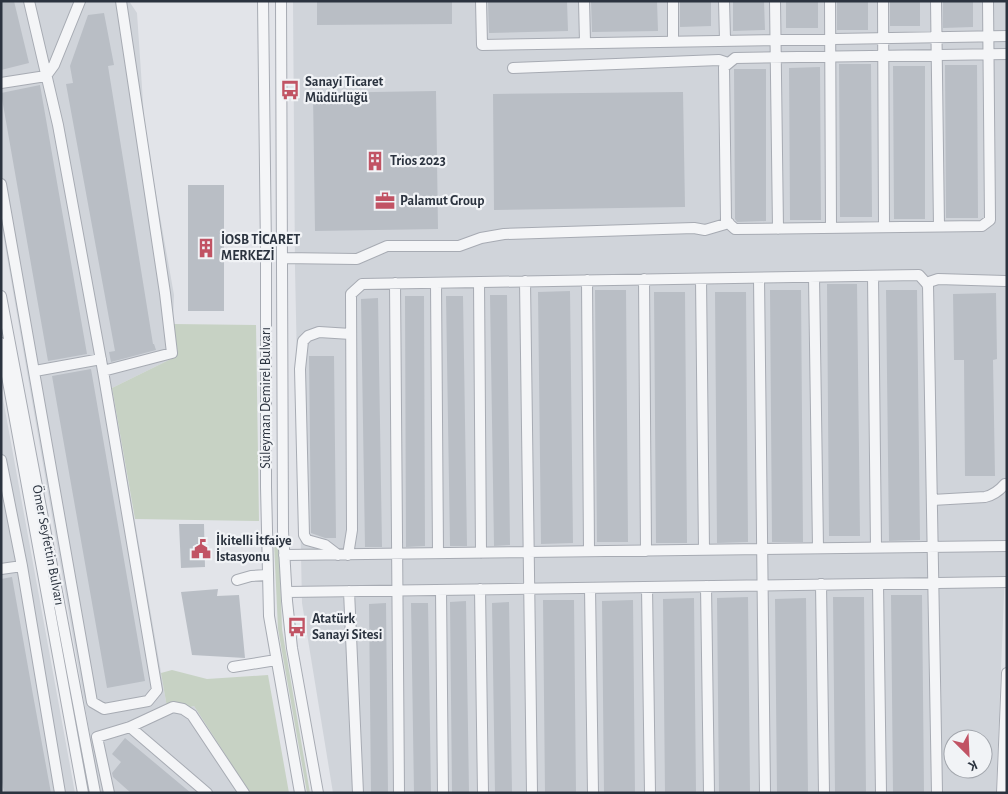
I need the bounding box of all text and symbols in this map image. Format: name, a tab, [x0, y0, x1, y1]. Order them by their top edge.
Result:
place label: Sanayi Ticaret Müdürlüğü	[305, 75, 384, 105]
bus stop icon: Sanayi Ticaret Müdürlüğü	[279, 79, 301, 101]
building icon: Trios 2023	[364, 150, 386, 172]
place label: Trios 2023	[390, 154, 446, 168]
office icon: Palamut Group	[374, 190, 396, 212]
place label: Palamut Group	[400, 194, 484, 208]
place label: İOSB TİCARET MERKEZİ	[221, 231, 300, 263]
building icon: İOSB TİCARET MERKEZİ	[195, 237, 217, 259]
street label: Süleyman Demirel Bulvarı	[259, 327, 273, 469]
street label: Ömer Seyfettin Bulvarı	[29, 483, 70, 606]
place label: İkitelli İtfaiye İstasyonu	[216, 532, 292, 564]
public building icon: İkitelli İtfaiye İstasyonu	[190, 538, 212, 560]
place label: Atatürk Sanayi Sitesi	[312, 612, 382, 642]
bus stop icon: Atatürk Sanayi Sitesi	[286, 616, 308, 638]
north arrow	[943, 729, 993, 779]
text: K	[966, 757, 979, 773]

